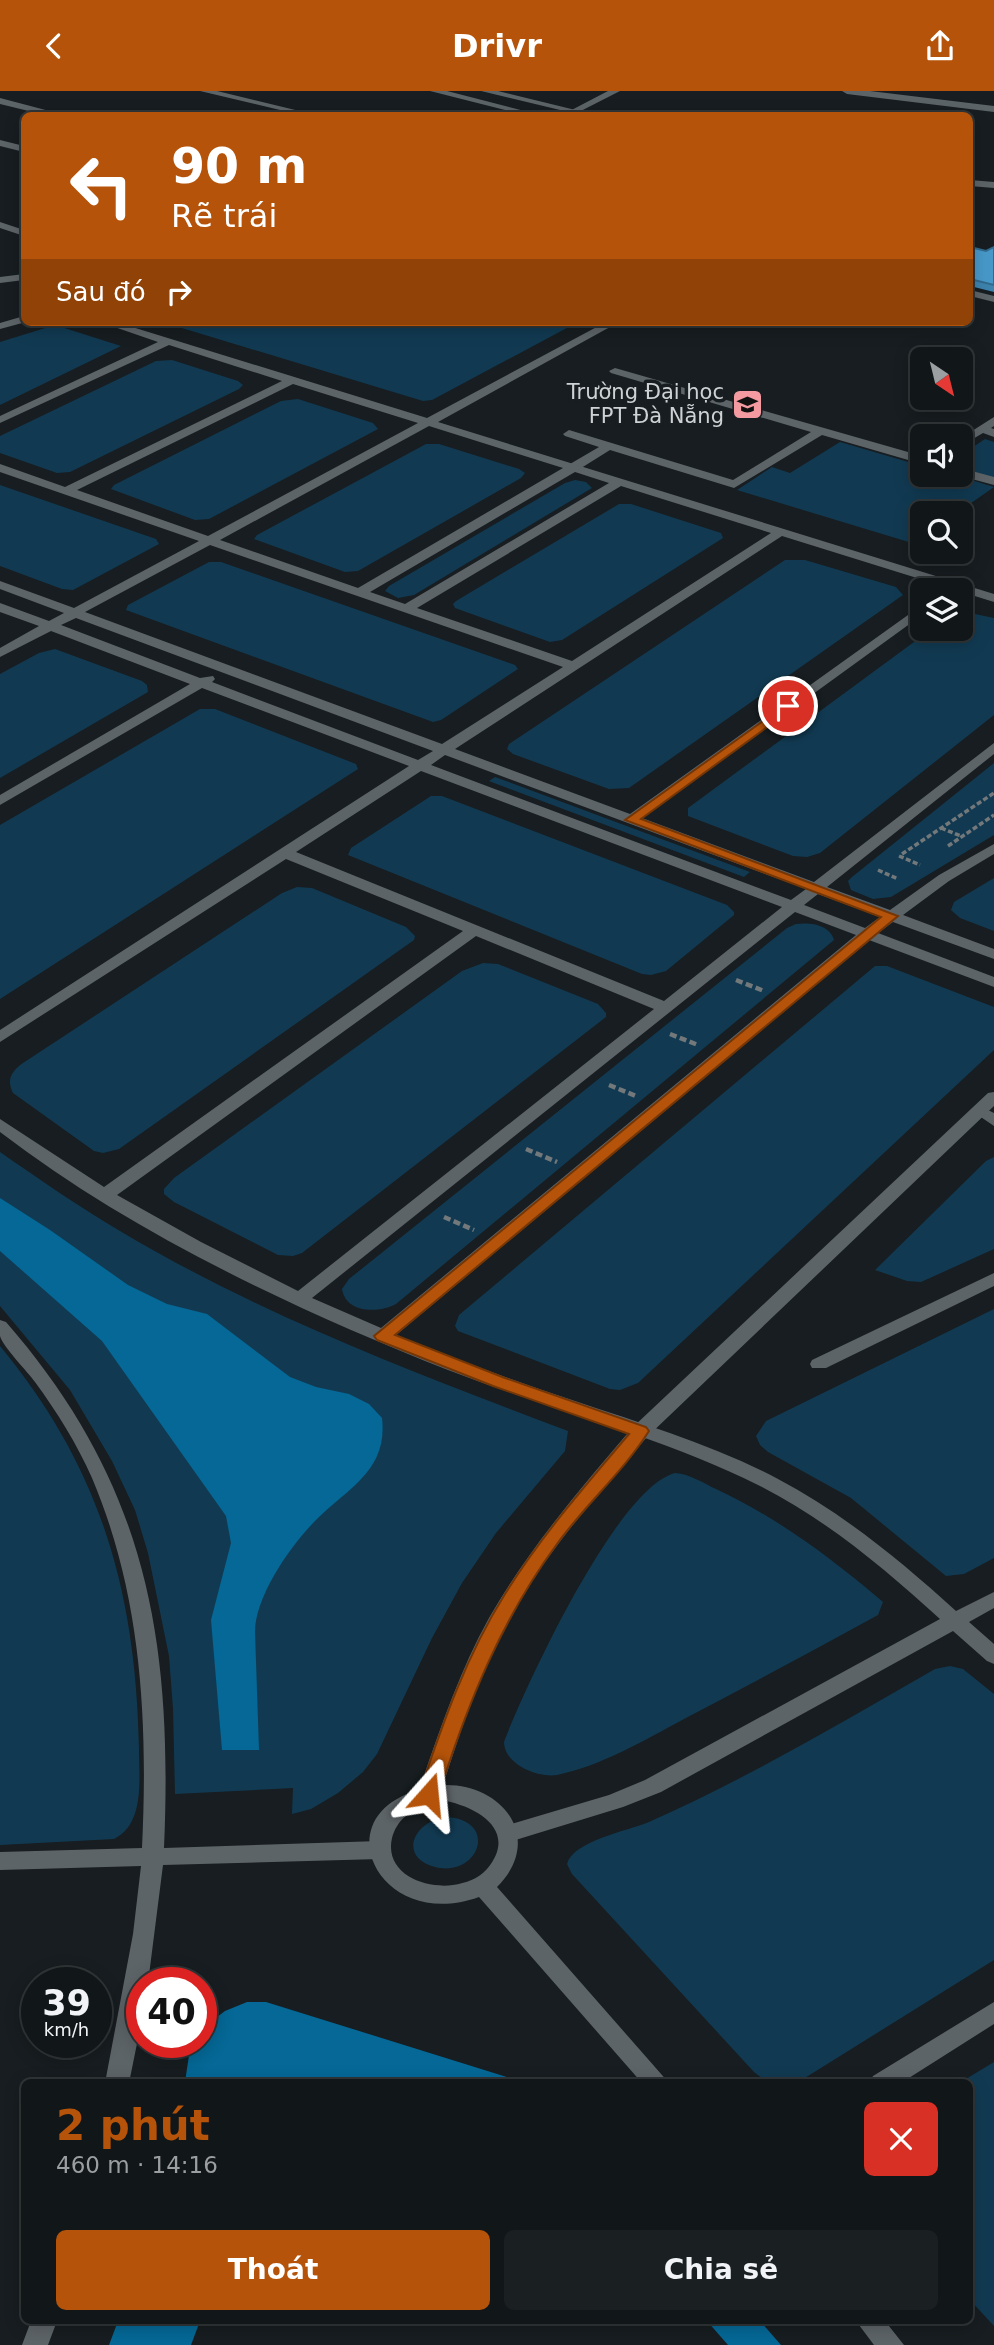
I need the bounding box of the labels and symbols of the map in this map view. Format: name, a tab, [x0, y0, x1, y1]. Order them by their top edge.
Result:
north arrow	[910, 347, 973, 409]
place label: Trường Đại học FPT Đà Nẵng	[566, 380, 724, 428]
school or university icon: Trường Đại học FPT Đà Nẵng	[730, 387, 764, 421]
pin	[758, 676, 818, 736]
position arrow	[392, 1757, 466, 1831]
speed limit sign: 40	[126, 1967, 217, 2058]

